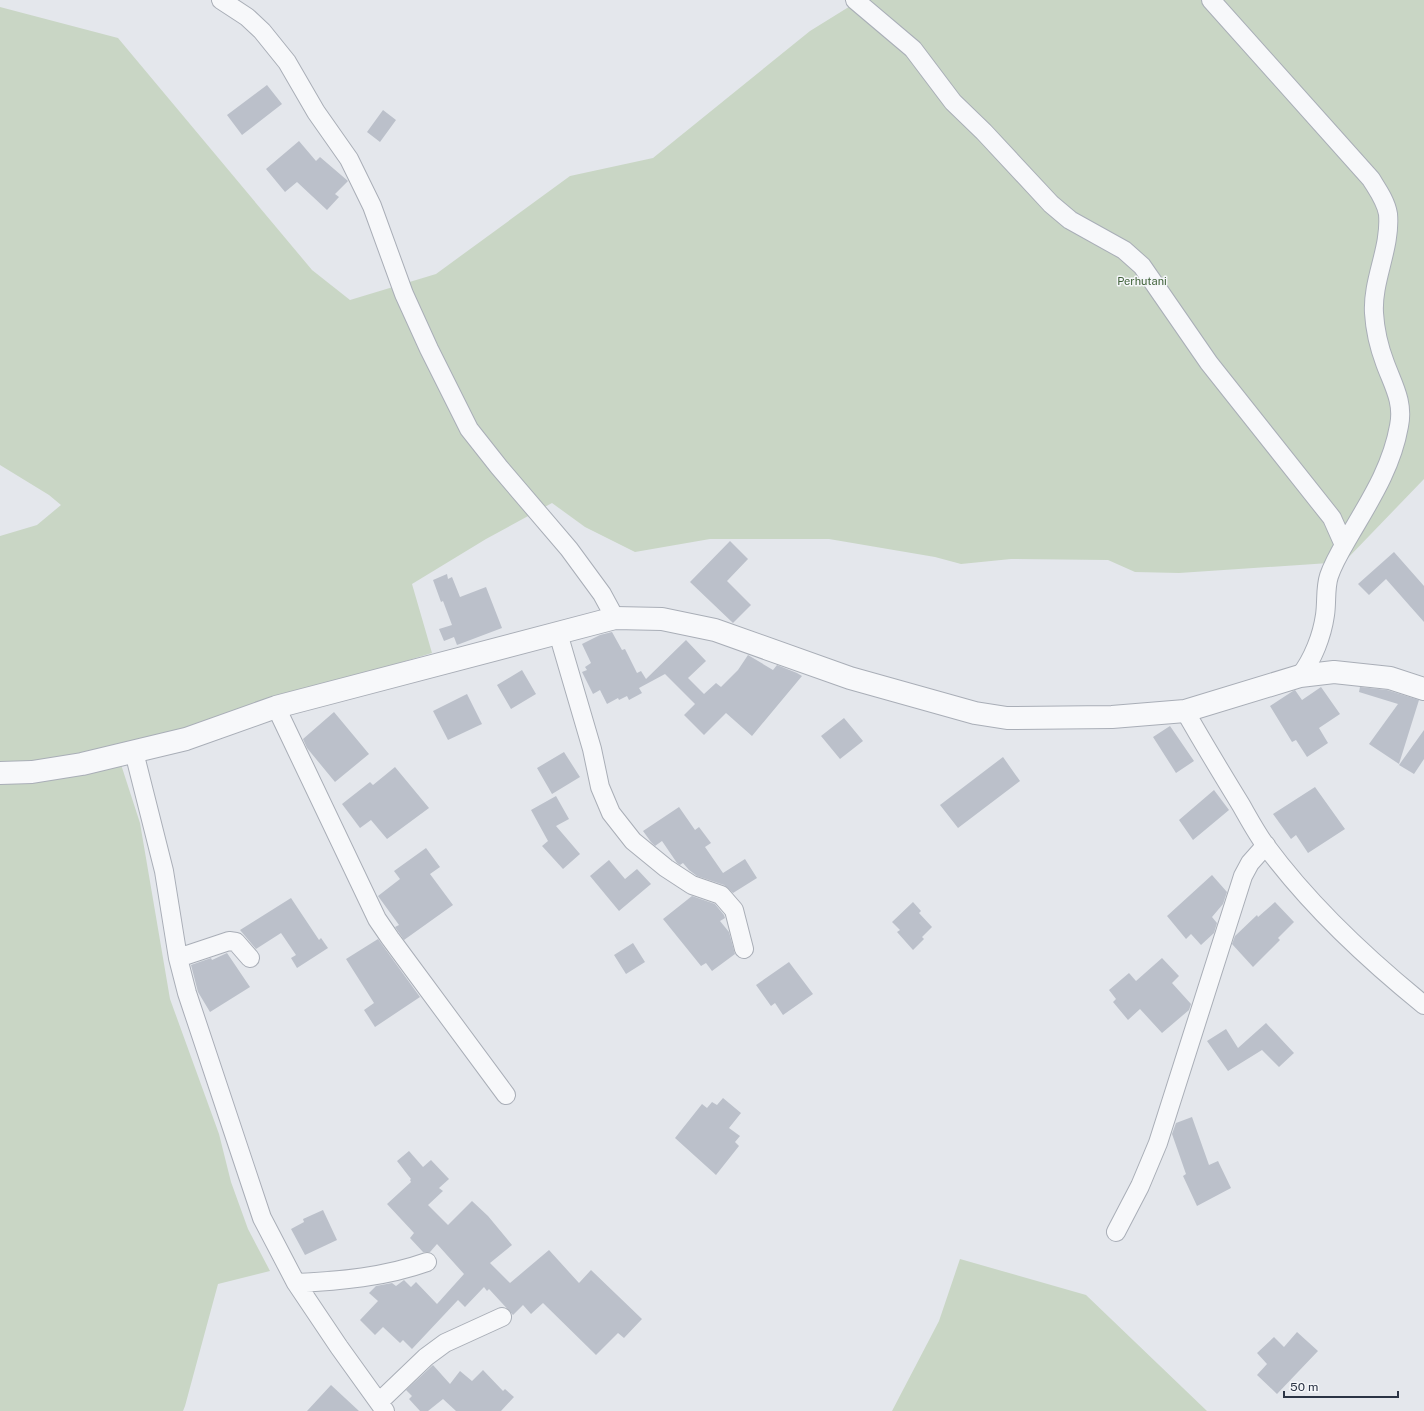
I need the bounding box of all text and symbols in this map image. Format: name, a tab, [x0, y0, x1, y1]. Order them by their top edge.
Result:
park label: Perhutani	[1117, 275, 1167, 287]
scale bar	[1284, 1373, 1398, 1399]
text: 50 m	[1290, 1380, 1318, 1394]

